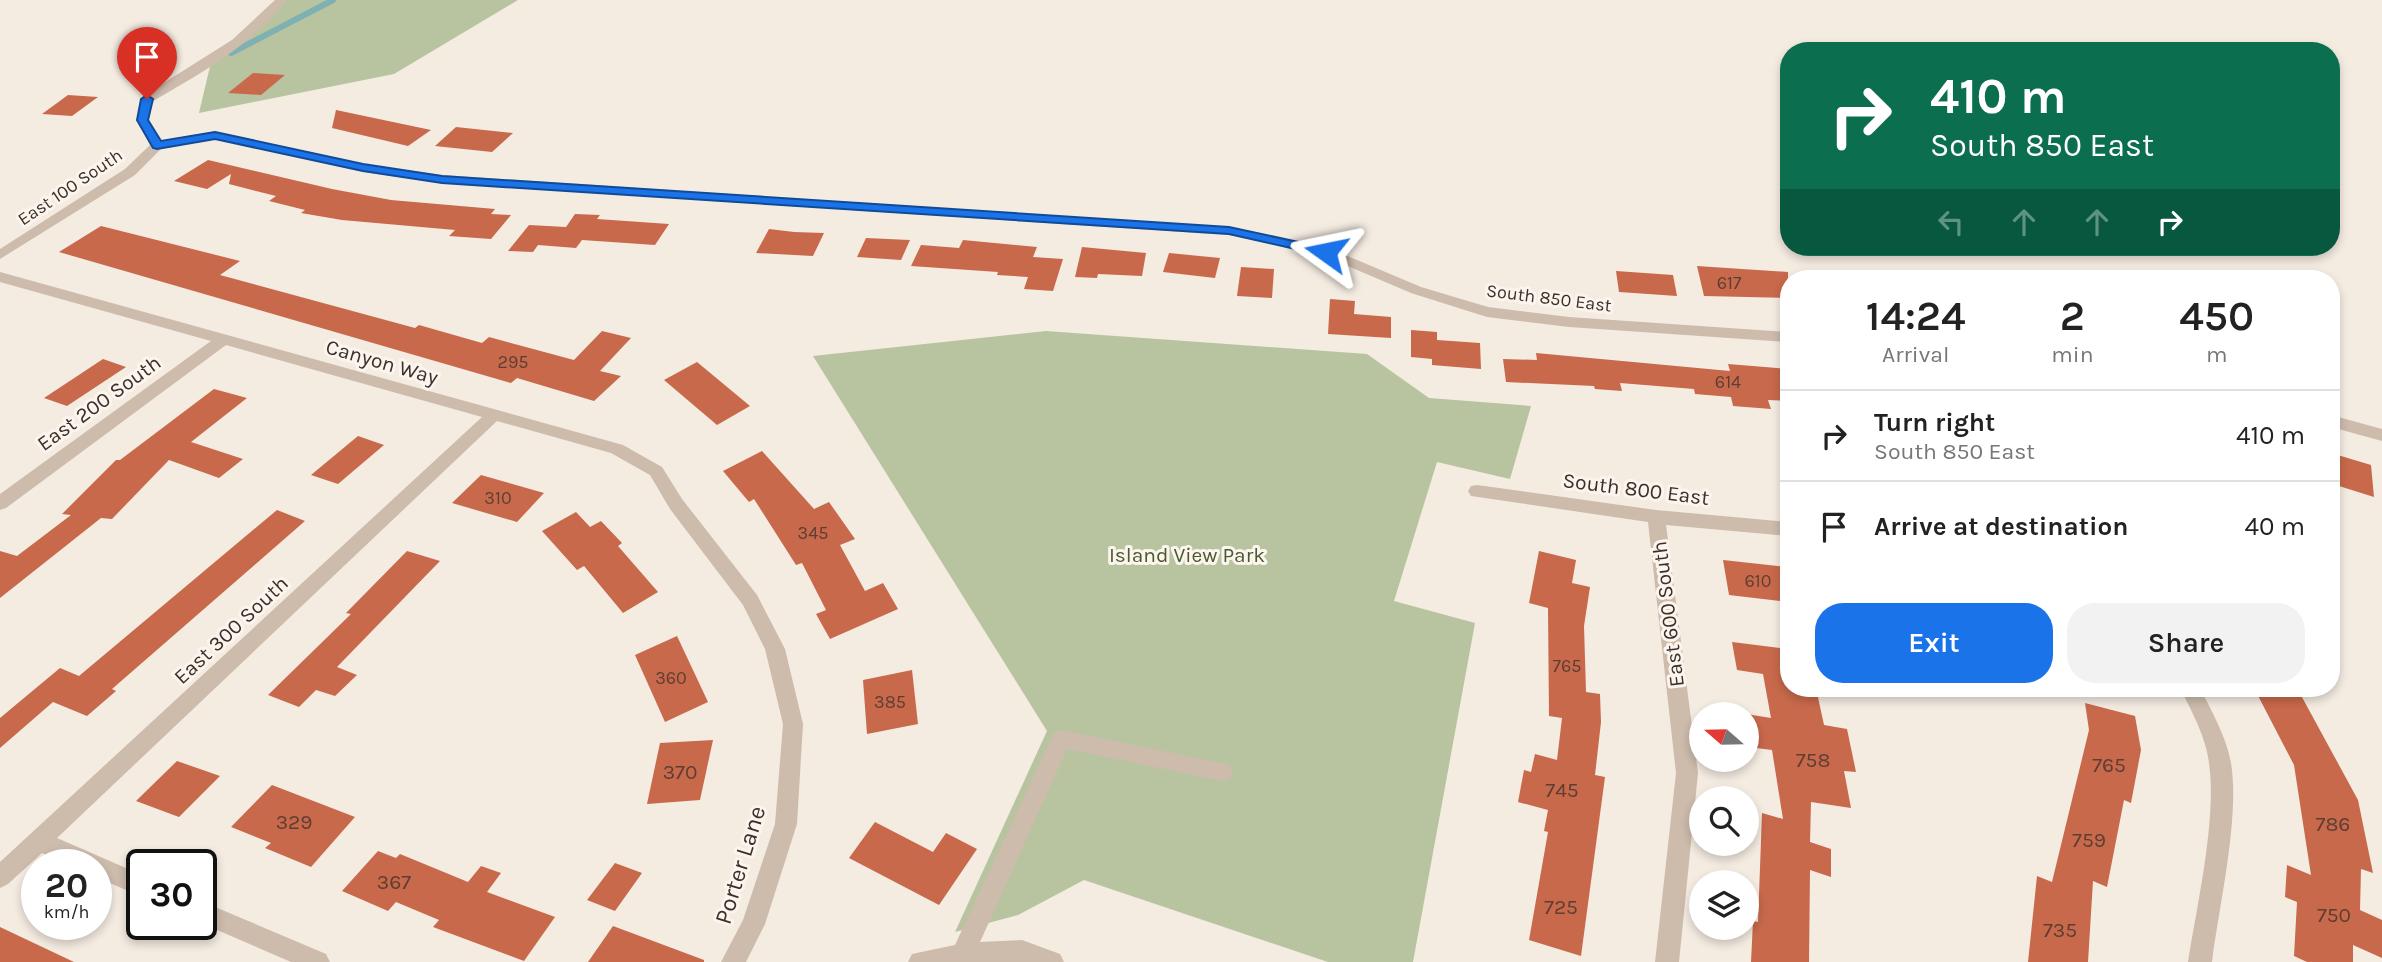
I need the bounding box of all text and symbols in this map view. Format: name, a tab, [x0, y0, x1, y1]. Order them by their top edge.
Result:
pin	[117, 27, 177, 99]
icon: arrive	[128, 38, 166, 76]
text: 410 m	[1930, 68, 2067, 125]
icon: right	[1815, 70, 1906, 161]
text: South 850 East	[1930, 127, 2154, 164]
street label: East 100 South	[14, 144, 126, 230]
icon: left	[1932, 203, 1970, 241]
icon: ahead	[2005, 203, 2043, 241]
icon: ahead	[2078, 203, 2116, 241]
icon: right	[2151, 203, 2189, 241]
position arrow	[1289, 215, 1363, 289]
house number: 617	[1717, 272, 1742, 294]
street label: South 850 East	[1485, 279, 1613, 317]
text: 14:24	[1866, 291, 1966, 341]
text: 2	[2060, 291, 2085, 341]
text: 450	[2179, 291, 2254, 341]
street label: Canyon Way	[323, 335, 441, 390]
text: Arrival	[1882, 341, 1949, 368]
text: min	[2051, 341, 2094, 368]
text: m	[2206, 341, 2228, 368]
street label: East 200 South	[33, 350, 165, 456]
house number: 295	[497, 351, 529, 373]
house number: 614	[1715, 371, 1741, 393]
text: Turn right	[1874, 407, 1995, 438]
icon: right	[1815, 417, 1853, 455]
text: 410 m	[2236, 420, 2305, 451]
text: South 850 East	[1874, 438, 2035, 465]
street label: South 800 East	[1561, 468, 1711, 510]
house number: 310	[484, 487, 512, 509]
icon: arrive	[1815, 508, 1853, 546]
text: Arrive at destination	[1874, 511, 2128, 542]
text: 40 m	[2245, 511, 2305, 542]
house number: 345	[798, 522, 828, 544]
street label: East 600 South	[1647, 540, 1689, 688]
park label: Island View Park	[1109, 543, 1265, 567]
house number: 610	[1745, 570, 1771, 592]
street label: East 300 South	[169, 571, 293, 689]
button: Exit	[1815, 603, 2053, 683]
button: Share	[2067, 603, 2305, 683]
house number: 765	[1553, 655, 1581, 677]
house number: 360	[655, 667, 687, 689]
house number: 385	[874, 691, 906, 713]
north arrow	[1689, 702, 1759, 772]
map controls	[1689, 702, 1759, 940]
house number: 758	[1796, 748, 1830, 772]
house number: 765	[2092, 753, 2126, 777]
house number: 370	[663, 760, 697, 784]
house number: 745	[1545, 778, 1579, 802]
button: search	[1689, 786, 1759, 856]
street label: Porter Lane	[709, 803, 771, 927]
house number: 329	[276, 810, 312, 834]
house number: 786	[2316, 812, 2350, 836]
house number: 759	[2072, 828, 2106, 852]
speed limit sign: 30	[126, 849, 217, 940]
text: 20	[45, 865, 88, 906]
house number: 367	[377, 870, 411, 894]
button: layers	[1689, 870, 1759, 940]
house number: 725	[1544, 895, 1578, 919]
text: km/h	[44, 901, 89, 923]
house number: 750	[2317, 903, 2351, 927]
house number: 735	[2043, 918, 2077, 942]

